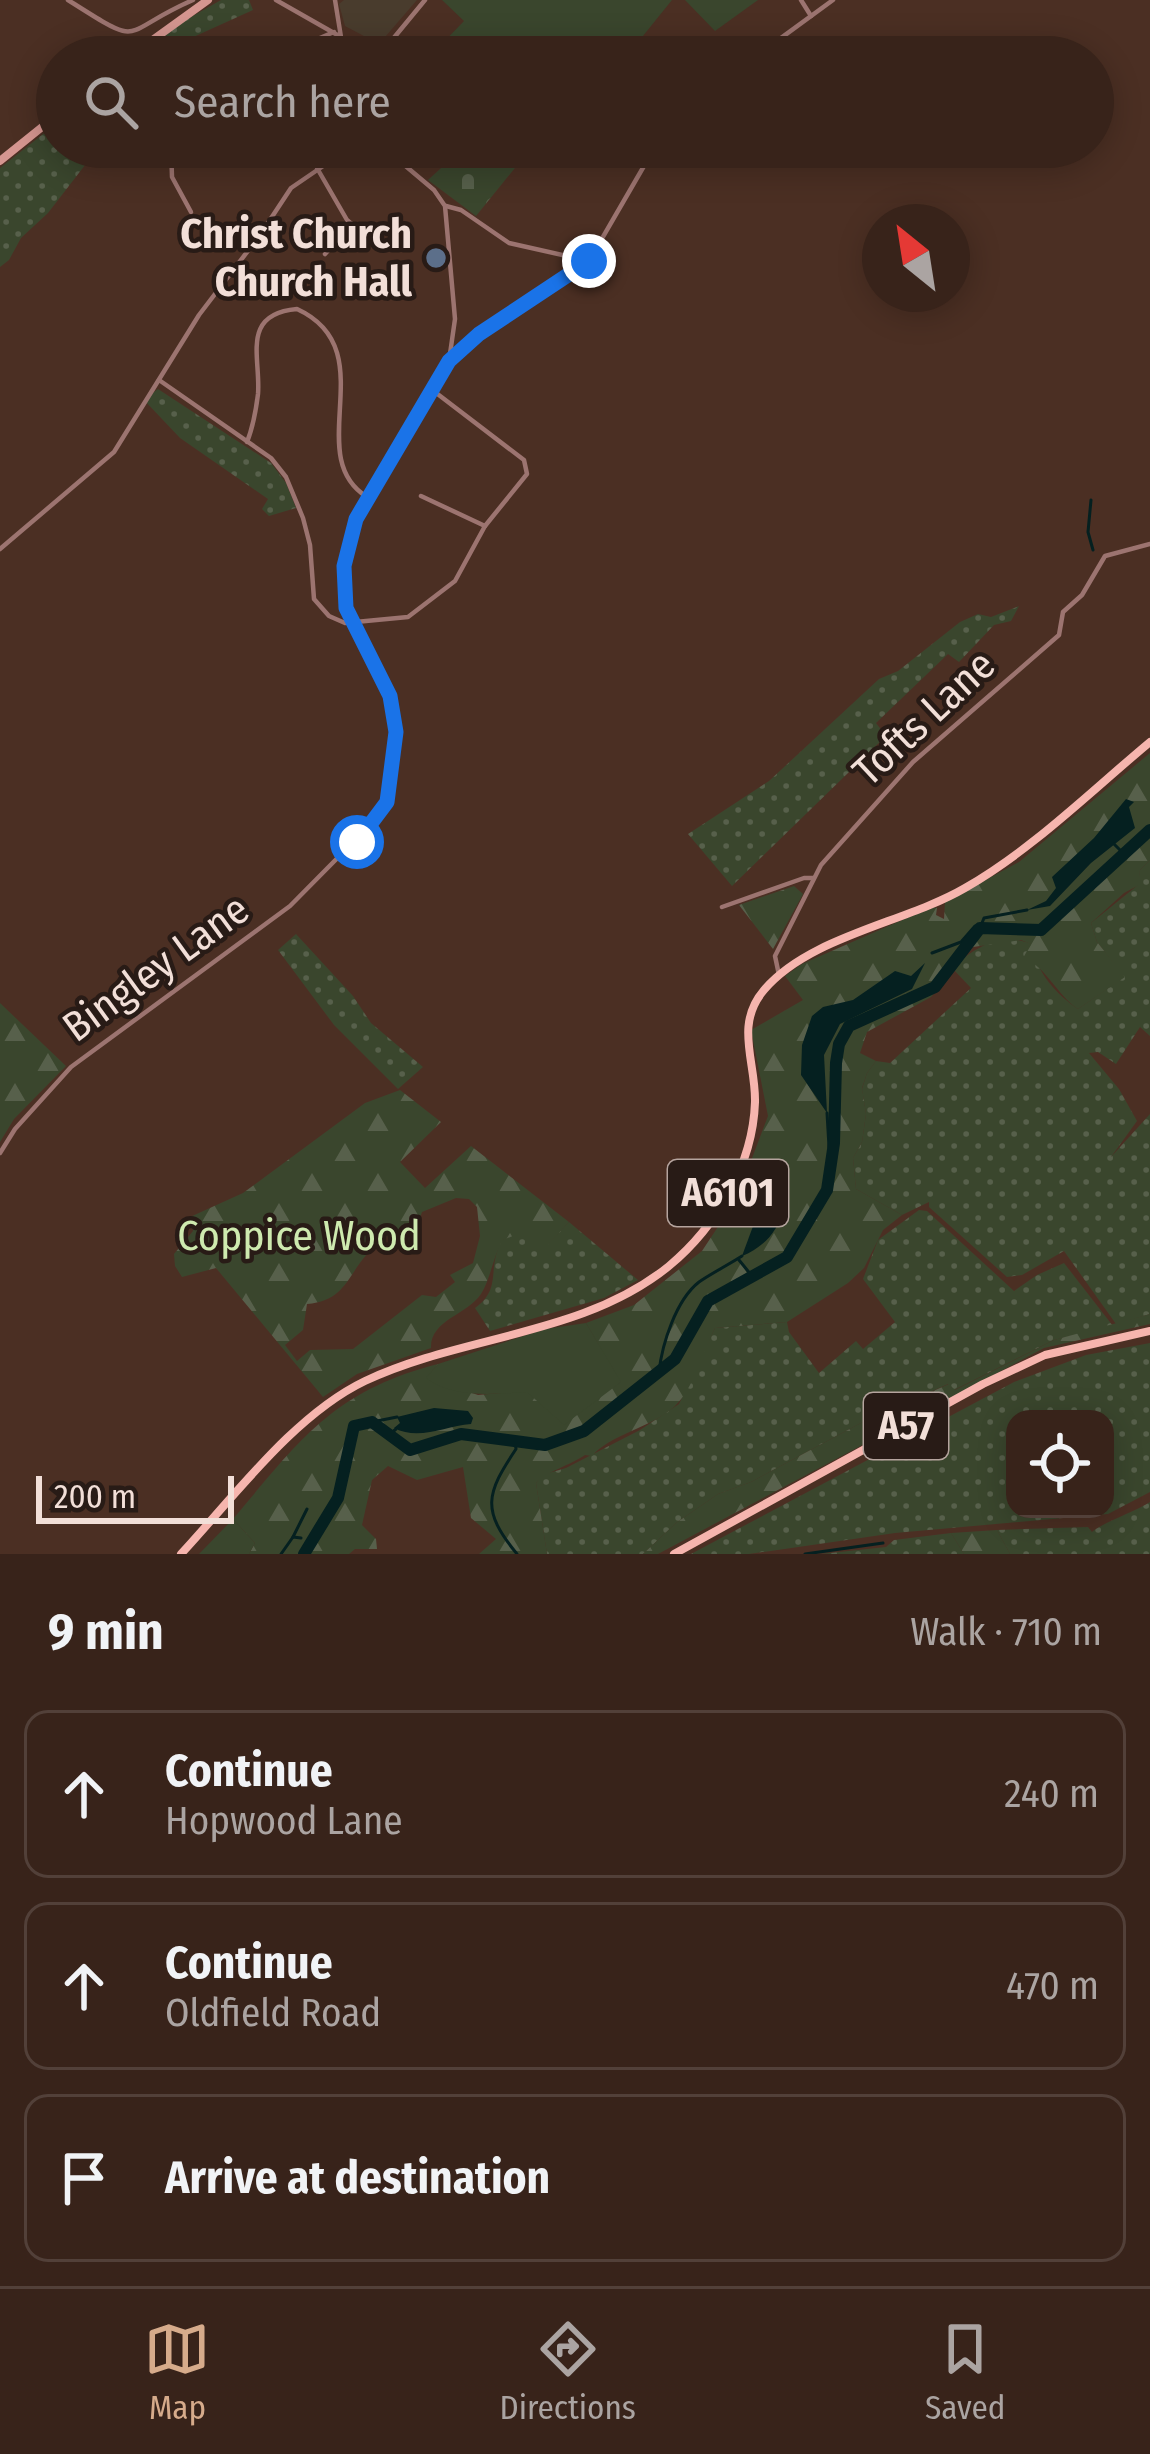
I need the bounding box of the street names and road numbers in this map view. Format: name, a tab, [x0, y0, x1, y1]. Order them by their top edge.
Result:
street label: Tofts Lane	[843, 640, 1005, 796]
street label: Bingley Lane	[53, 884, 259, 1052]
road number: A6101	[668, 1160, 788, 1226]
road number: A57	[864, 1393, 948, 1459]

